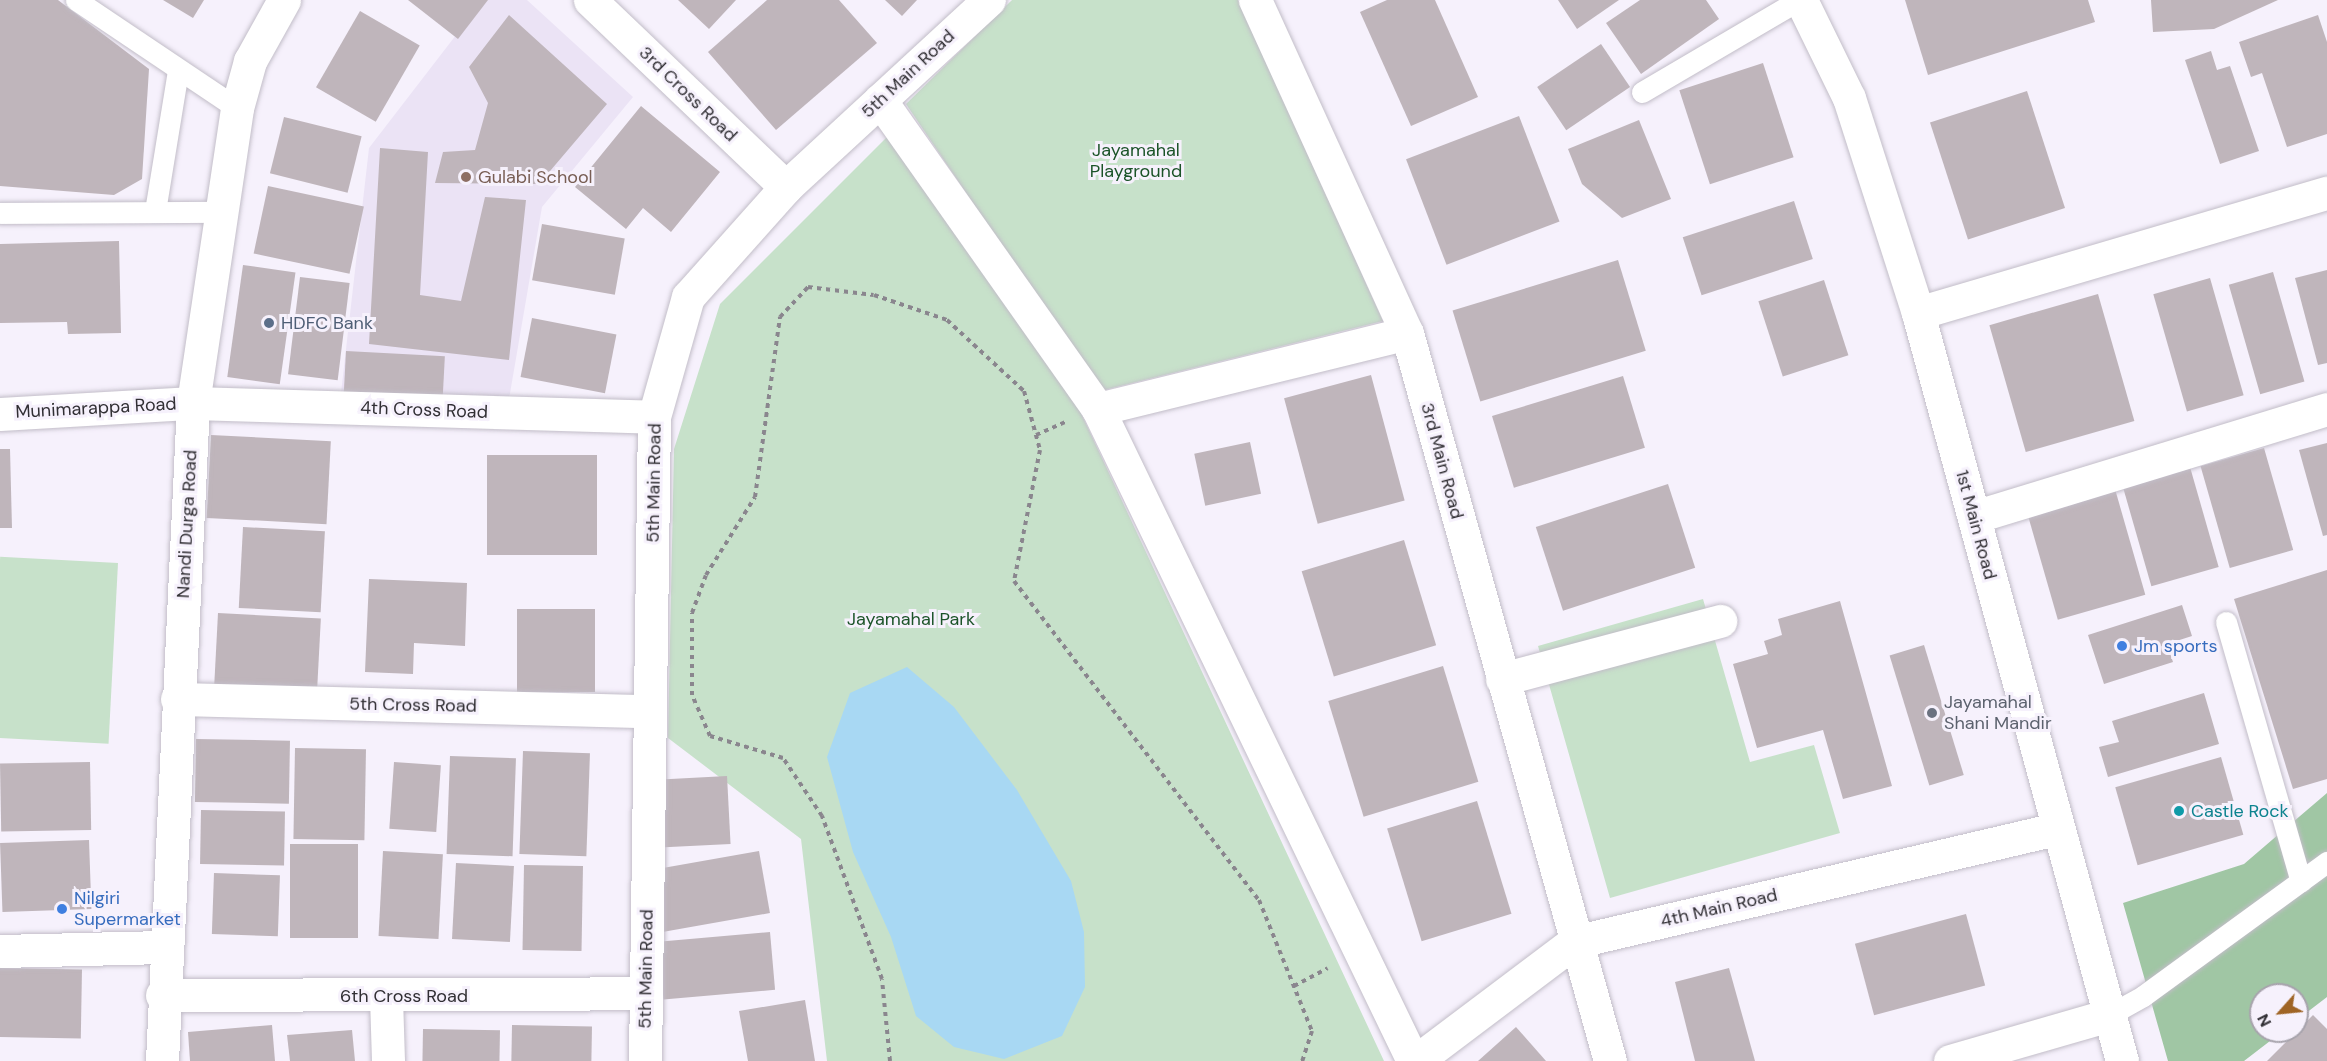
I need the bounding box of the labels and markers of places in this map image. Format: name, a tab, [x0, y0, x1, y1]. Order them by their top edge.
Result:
place label: Gulabi School	[478, 166, 593, 188]
marker: Gulabi School	[459, 170, 473, 184]
place label: HDFC Bank	[281, 312, 373, 334]
marker: HDFC Bank	[262, 316, 276, 330]
place label: Jm sports	[2134, 635, 2218, 657]
marker: Jm sports	[2115, 639, 2129, 653]
place label: Jayamahal Shani Mandir	[1944, 692, 2052, 734]
marker: Jayamahal Shani Mandir	[1925, 706, 1939, 720]
place label: Castle Rock	[2191, 800, 2289, 822]
marker: Castle Rock	[2172, 804, 2186, 818]
place label: Nilgiri Supermarket	[74, 888, 181, 930]
marker: Nilgiri Supermarket	[55, 902, 69, 916]

